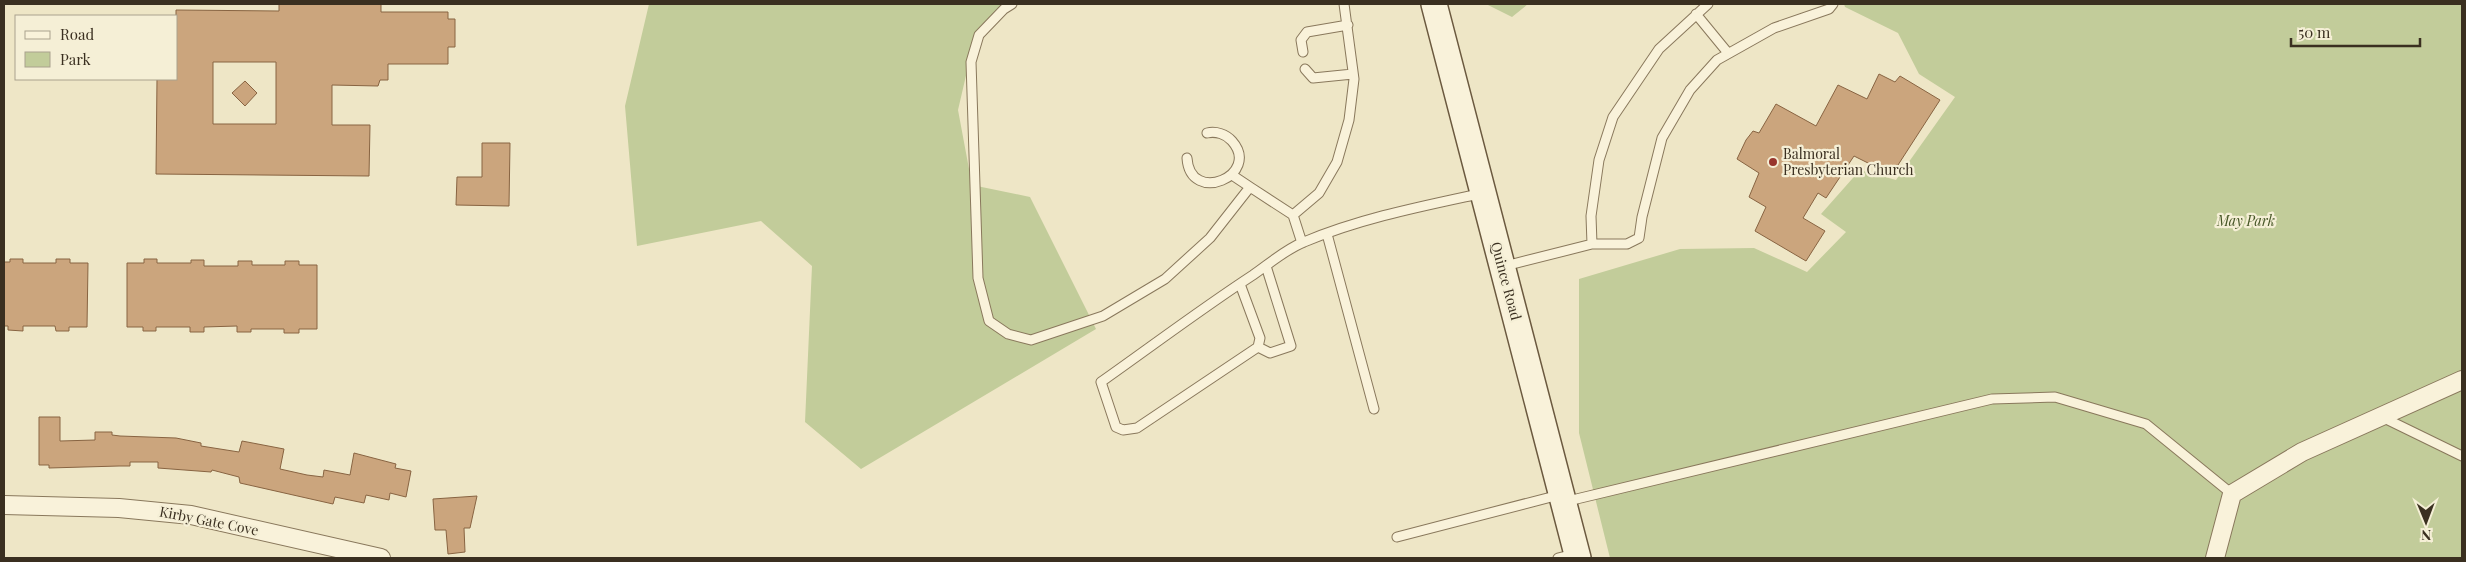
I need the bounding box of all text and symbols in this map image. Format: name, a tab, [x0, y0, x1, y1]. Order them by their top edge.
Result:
legend	[15, 15, 178, 80]
scale bar	[2291, 15, 2420, 47]
text: 50 m	[2298, 22, 2331, 42]
text: Road	[60, 24, 94, 44]
text: Park	[60, 49, 92, 69]
place label: Balmoral Presbyterian Church	[1783, 144, 1914, 179]
marker: Balmoral Presbyterian Church	[1767, 156, 1779, 168]
park label: May Park	[2216, 211, 2275, 230]
street label: Quince Road	[1487, 240, 1526, 322]
north arrow	[2401, 497, 2451, 547]
street label: Kirby Gate Cove	[158, 502, 260, 539]
text: N	[2421, 526, 2431, 545]

